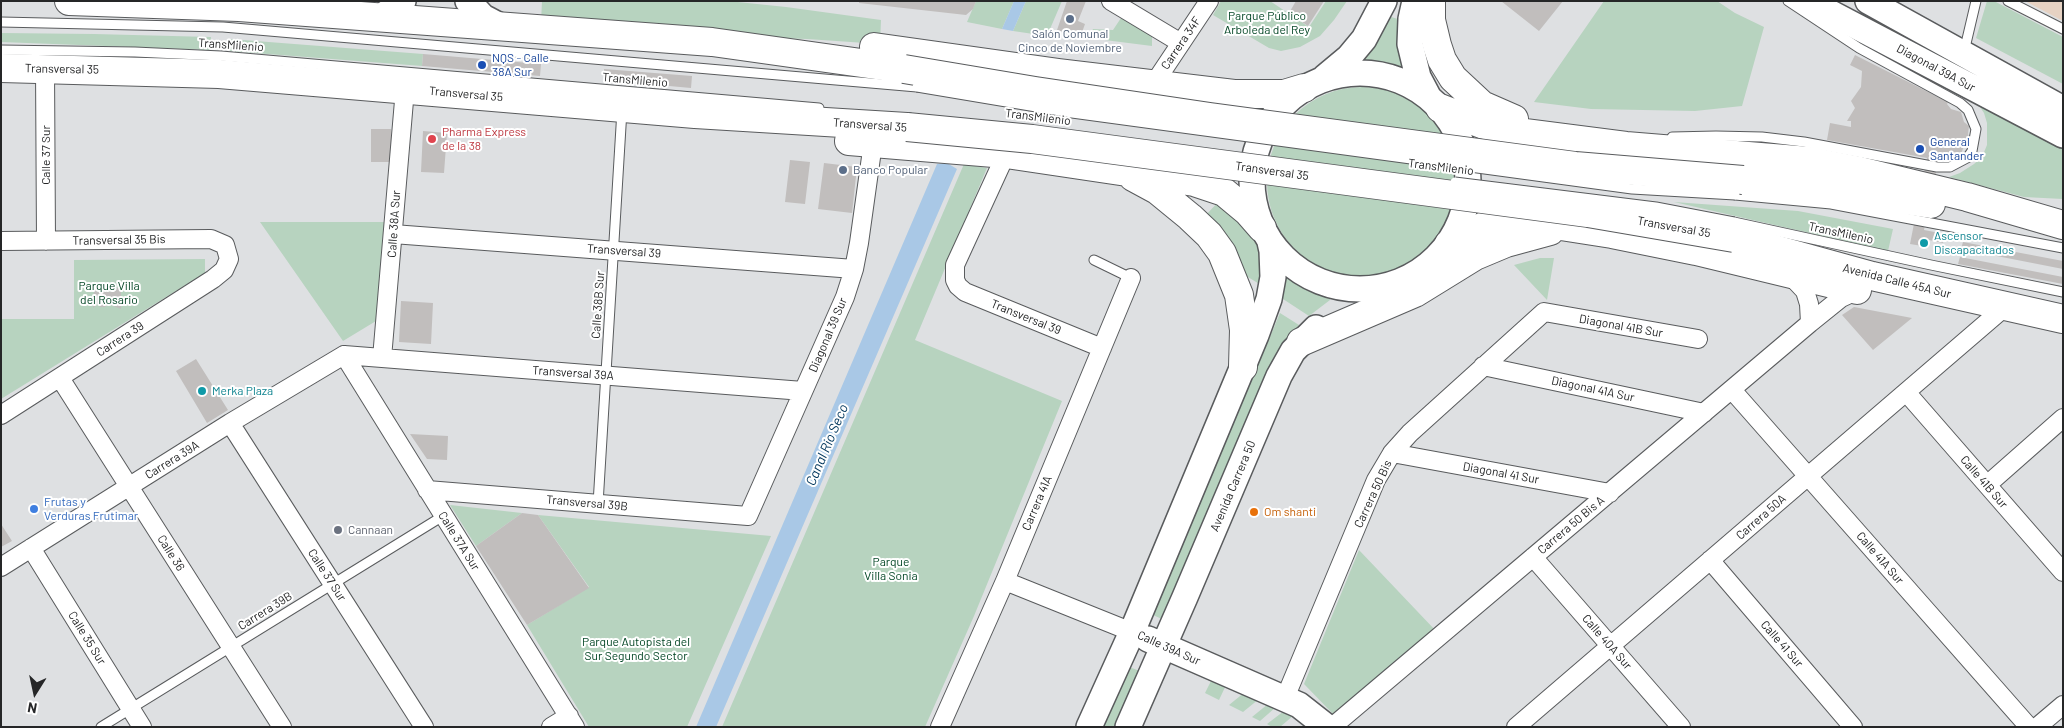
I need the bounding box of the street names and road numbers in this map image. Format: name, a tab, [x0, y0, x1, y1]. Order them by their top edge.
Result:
street label: Carrera 34F	[1158, 14, 1204, 72]
street label: TransMilenio	[198, 36, 264, 54]
street label: Diagonal 39A Sur	[1894, 41, 1978, 95]
street label: Transversal 35	[25, 61, 99, 77]
street label: TransMilenio	[602, 70, 668, 90]
street label: Transversal 35	[428, 84, 504, 104]
street label: TransMilenio	[1004, 106, 1072, 128]
street label: Transversal 35	[833, 115, 907, 135]
street label: Calle 37 Sur	[39, 125, 53, 185]
street label: TransMilenio	[1407, 156, 1475, 178]
street label: Transversal 35	[1234, 159, 1310, 183]
street label: Calle 38A Sur	[384, 190, 404, 258]
street label: Transversal 35	[1636, 213, 1712, 241]
street label: TransMilenio	[1807, 219, 1875, 247]
street label: Transversal 35 Bis	[72, 232, 166, 248]
street label: Transversal 39	[586, 241, 662, 261]
street label: Avenida Calle 45A Sur	[1841, 261, 1953, 301]
street label: Calle 38B Sur	[588, 271, 608, 339]
street label: Diagonal 39 Sur	[806, 295, 850, 375]
street label: Transversal 39	[989, 296, 1063, 338]
street label: Diagonal 41B Sur	[1578, 312, 1664, 340]
street label: Carrera 39	[94, 318, 146, 360]
street label: Transversal 39A	[532, 363, 614, 383]
street label: Diagonal 41A Sur	[1550, 373, 1636, 405]
street label: Carrera 39A	[142, 438, 202, 482]
street label: Avenida Carrera 50	[1207, 438, 1259, 534]
street label: Calle 41B Sur	[1957, 453, 2011, 511]
street label: Carrera 50 Bis	[1351, 458, 1395, 530]
street label: Diagonal 41 Sur	[1462, 459, 1540, 487]
street label: Carrera 41A	[1019, 473, 1055, 533]
street label: Carrera 50A	[1733, 491, 1789, 543]
street label: Transversal 39B	[546, 492, 628, 514]
street label: Carrera 50 Bis A	[1535, 493, 1607, 557]
street label: Calle 37A Sur	[435, 509, 483, 573]
street label: Calle 41A Sur	[1853, 529, 1907, 587]
street label: Calle 36	[154, 532, 188, 574]
street label: Calle 37 Sur	[305, 546, 349, 604]
street label: Carrera 39B	[235, 589, 295, 633]
street label: Calle 35 Sur	[65, 609, 109, 667]
street label: Calle 40A Sur	[1579, 611, 1635, 673]
street label: Calle 41 Sur	[1758, 618, 1806, 670]
street label: Calle 39A Sur	[1135, 628, 1203, 668]

